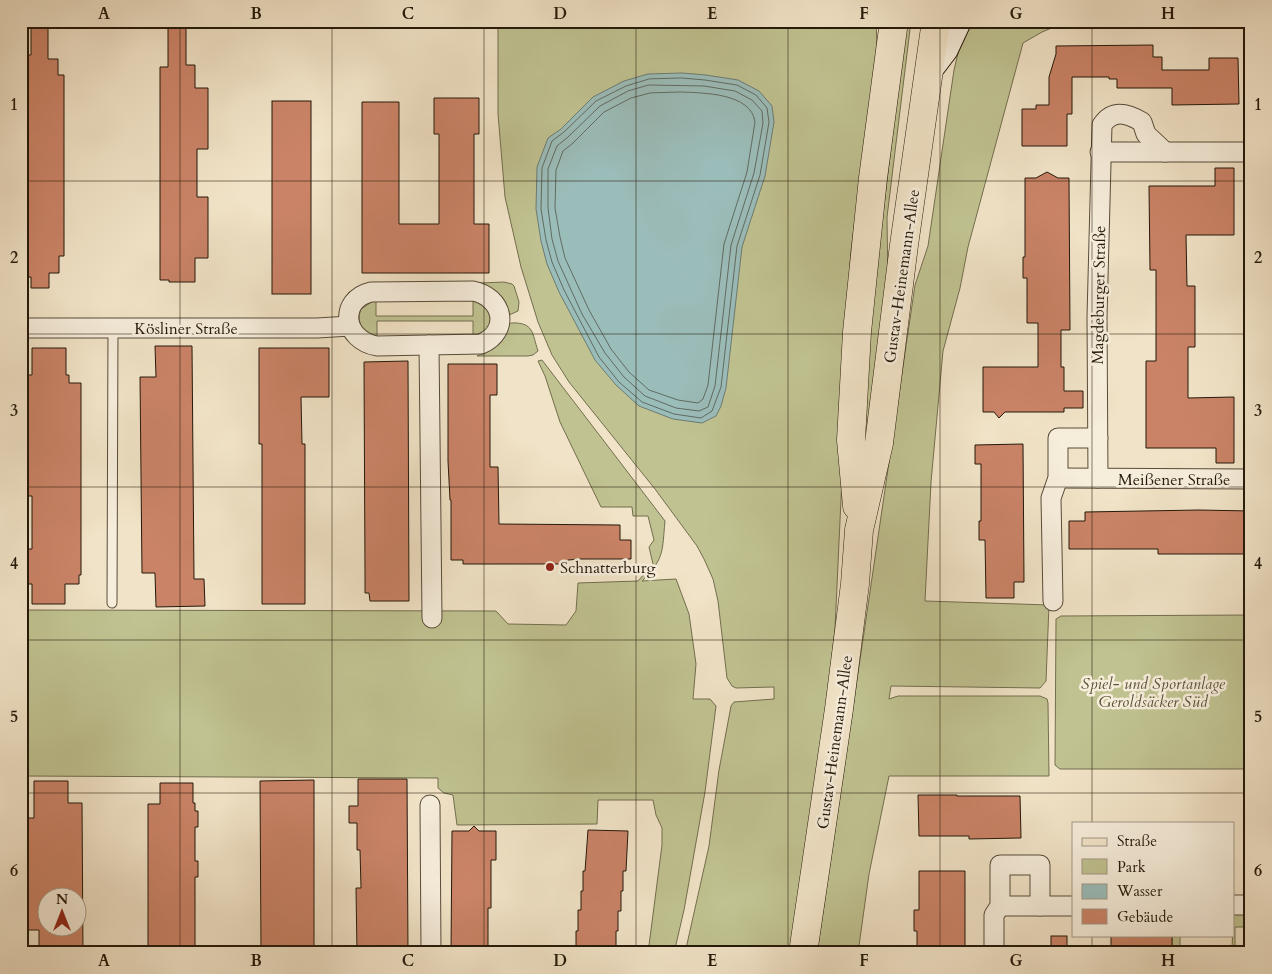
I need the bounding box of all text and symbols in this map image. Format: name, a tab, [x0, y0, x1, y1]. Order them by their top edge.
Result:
text: A	[98, 3, 110, 25]
text: B	[250, 3, 262, 25]
text: C	[402, 3, 414, 25]
text: D	[553, 3, 567, 25]
text: E	[707, 3, 717, 25]
text: F	[859, 3, 869, 25]
text: G	[1009, 3, 1023, 25]
text: H	[1161, 3, 1175, 25]
text: 1	[10, 94, 18, 116]
text: 1	[1254, 94, 1262, 116]
street label: Gustav-Heinemann-Allee	[879, 188, 925, 364]
street label: Magdeburger Straße	[1087, 225, 1111, 365]
text: 2	[10, 247, 18, 269]
text: 2	[1254, 247, 1262, 269]
street label: Kösliner Straße	[134, 318, 238, 340]
text: 3	[10, 400, 18, 422]
text: 3	[1254, 400, 1262, 422]
street label: Meißener Straße	[1118, 469, 1230, 491]
text: 4	[10, 553, 18, 575]
text: 4	[1254, 553, 1262, 575]
place label: Schnatterburg	[560, 557, 656, 579]
marker: Schnatterburg	[544, 561, 556, 573]
street label: Gustav-Heinemann-Allee	[812, 654, 858, 830]
park label: Spiel- und Sportanlage Geroldsäcker Süd	[1081, 673, 1226, 713]
text: 5	[10, 706, 18, 728]
text: 5	[1254, 706, 1262, 728]
legend	[1072, 822, 1234, 936]
text: Straße	[1117, 831, 1157, 851]
text: Park	[1117, 857, 1146, 877]
text: 6	[10, 860, 18, 882]
text: 6	[1254, 860, 1262, 882]
text: Wasser	[1116, 881, 1163, 901]
north arrow	[38, 886, 88, 936]
text: N	[56, 890, 68, 909]
text: Gebäude	[1117, 907, 1174, 927]
text: A	[98, 950, 110, 972]
text: B	[250, 950, 262, 972]
text: C	[402, 950, 414, 972]
text: D	[553, 950, 567, 972]
text: E	[707, 950, 717, 972]
text: F	[859, 950, 869, 972]
text: G	[1009, 950, 1023, 972]
text: H	[1161, 950, 1175, 972]

